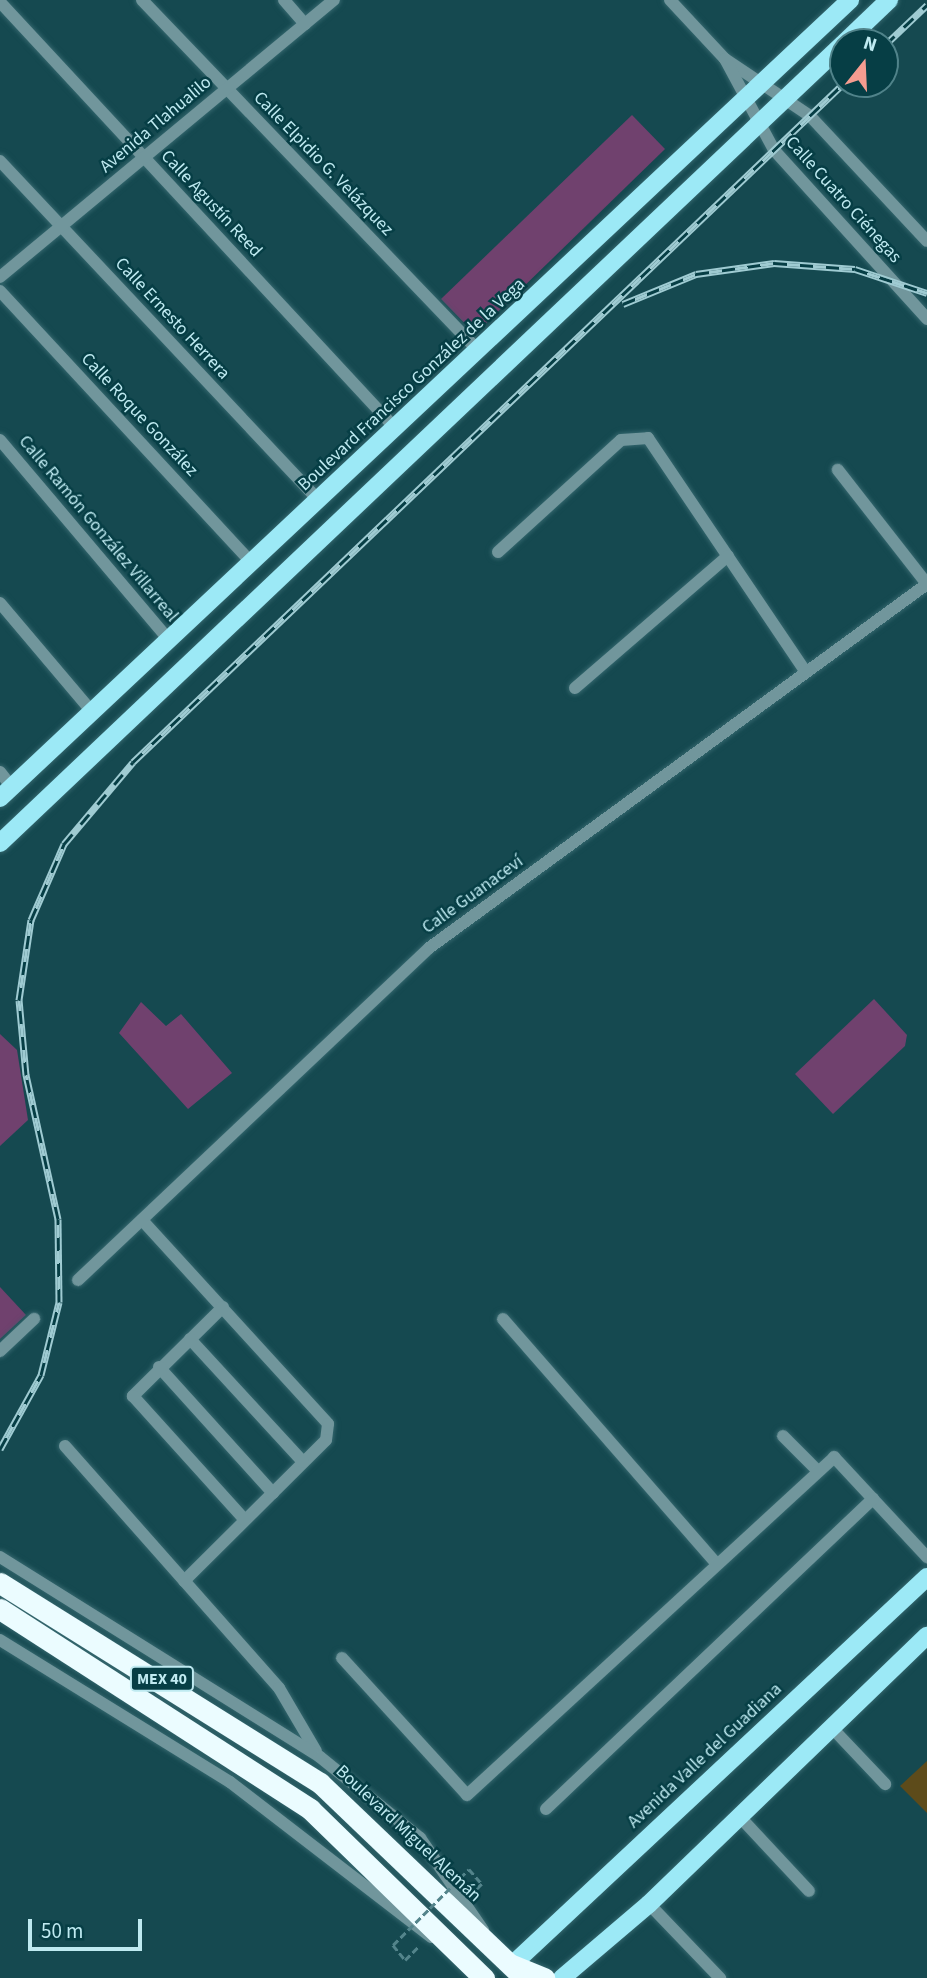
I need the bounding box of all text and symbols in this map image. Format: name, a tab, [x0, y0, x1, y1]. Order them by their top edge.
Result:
north arrow	[829, 28, 899, 98]
text: N	[860, 30, 880, 59]
street label: Avenida Tlahualilo	[96, 72, 216, 178]
street label: Calle Elpidio G. Velázquez	[249, 87, 397, 241]
street label: Calle Cuatro Ciénegas	[780, 132, 906, 268]
street label: Calle Agustín Reed	[156, 146, 266, 262]
street label: Calle Ernesto Herrera	[110, 254, 234, 384]
street label: Boulevard Francisco González de la Vega	[294, 274, 530, 496]
street label: Calle Roque González	[76, 349, 202, 481]
street label: Calle Ramón González Villarreal	[14, 431, 182, 627]
street label: Calle Guanaceví	[418, 851, 528, 939]
road number: MEX 40	[129, 1666, 195, 1692]
street label: Avenida Valle del Guadiana	[623, 1679, 787, 1833]
street label: Boulevard Miguel Alemán	[331, 1761, 485, 1907]
scale bar	[32, 1904, 145, 1948]
text: 50 m	[41, 1916, 83, 1946]

